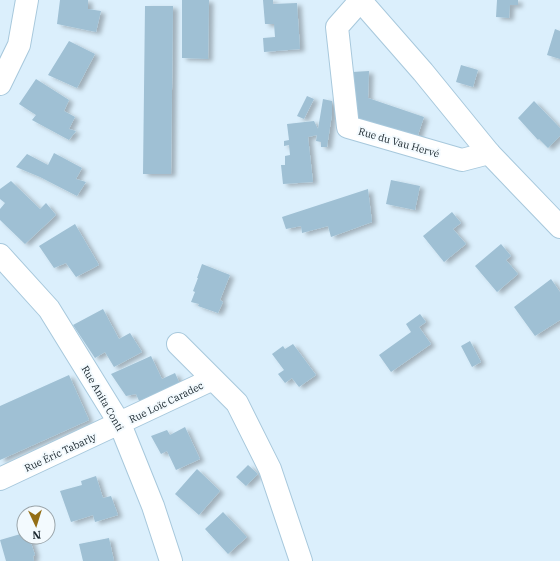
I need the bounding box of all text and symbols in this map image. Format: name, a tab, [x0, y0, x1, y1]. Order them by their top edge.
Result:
street label: Rue du Vau Hervé	[357, 125, 441, 160]
street label: Rue Anita Conti	[79, 363, 127, 433]
street label: Rue Loïc Caradec	[127, 379, 206, 426]
street label: Rue Éric Tabarly	[22, 430, 99, 475]
north arrow	[16, 505, 56, 545]
text: N	[32, 528, 42, 542]

